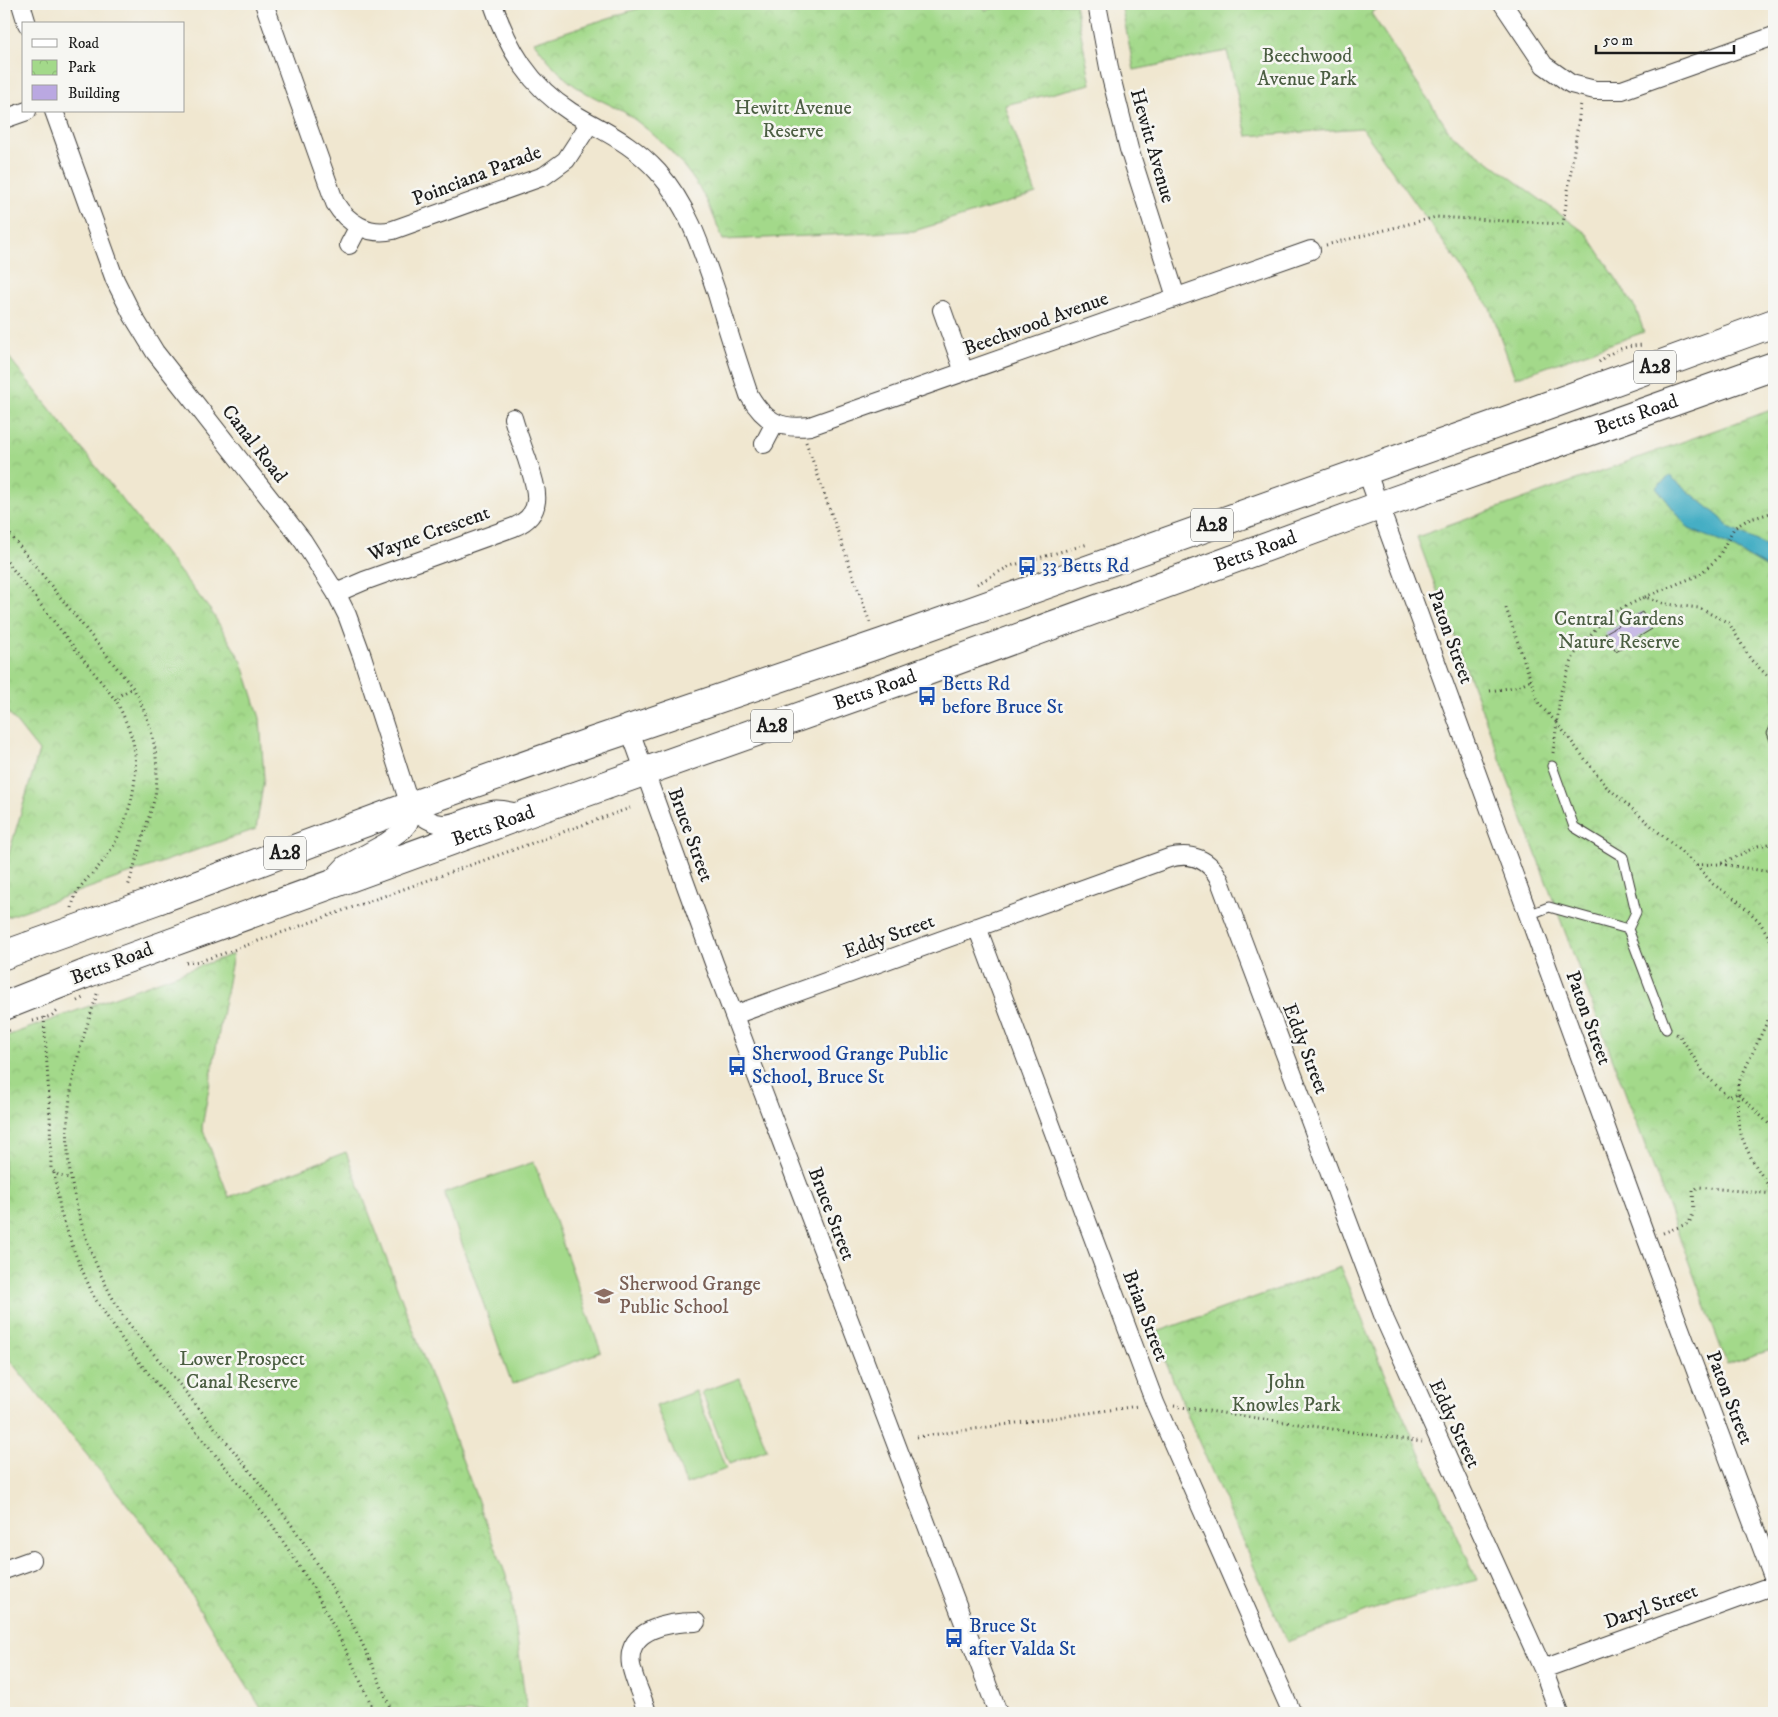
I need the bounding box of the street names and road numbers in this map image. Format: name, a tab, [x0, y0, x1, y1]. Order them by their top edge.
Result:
street label: Hewitt Avenue	[1124, 86, 1180, 206]
street label: Poinciana Parade	[409, 140, 545, 212]
street label: Beechwood Avenue	[960, 286, 1112, 362]
road number: A28	[1634, 351, 1676, 384]
street label: Betts Road	[1592, 389, 1681, 441]
street label: Canal Road	[216, 400, 292, 488]
street label: Wayne Crescent	[364, 501, 493, 568]
road number: A28	[1191, 508, 1233, 542]
street label: Betts Road	[1210, 525, 1300, 578]
street label: Paton Street	[1421, 587, 1479, 687]
street label: Betts Road	[830, 664, 920, 716]
road number: A28	[751, 709, 793, 742]
street label: Bruce Street	[661, 785, 719, 885]
street label: Betts Road	[448, 799, 538, 852]
road number: A28	[264, 836, 306, 870]
street label: Eddy Street	[840, 909, 938, 965]
street label: Betts Road	[67, 937, 157, 991]
street label: Paton Street	[1559, 968, 1617, 1068]
street label: Eddy Street	[1276, 1000, 1334, 1098]
street label: Bruce Street	[802, 1164, 860, 1264]
street label: Brian Street	[1116, 1267, 1174, 1365]
street label: Paton Street	[1700, 1348, 1758, 1448]
street label: Eddy Street	[1423, 1376, 1485, 1472]
street label: Daryl Street	[1601, 1579, 1701, 1635]

